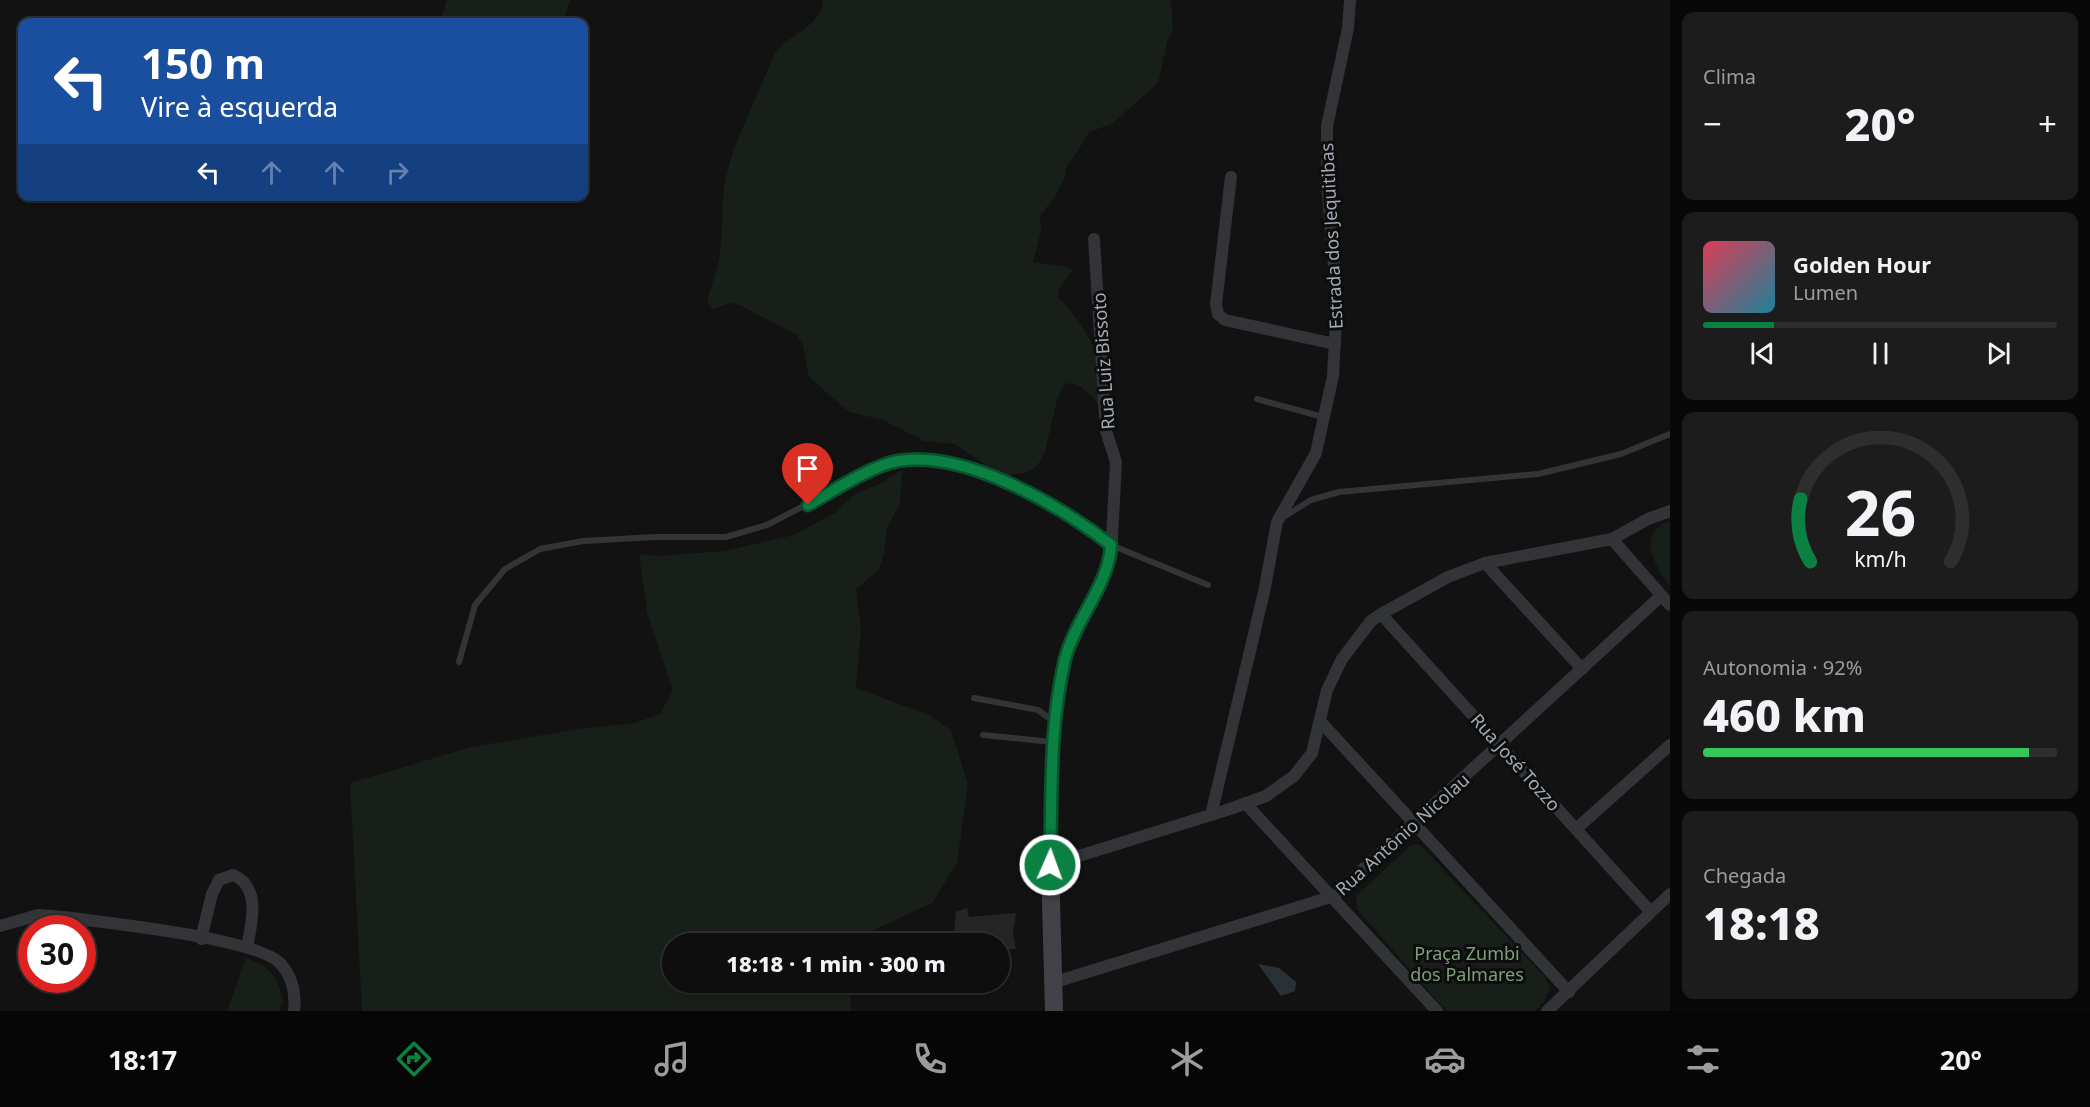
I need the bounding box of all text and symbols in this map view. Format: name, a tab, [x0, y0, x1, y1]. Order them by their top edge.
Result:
text: 150 m	[141, 34, 265, 91]
icon: left	[42, 42, 120, 120]
text: Clima	[1703, 63, 1756, 90]
text: Vire à esquerda	[141, 88, 338, 125]
text: 20°	[1844, 93, 1916, 154]
text: −	[1703, 101, 1722, 146]
text: +	[2038, 101, 2057, 146]
street label: Estrada dos Jequitibas	[1314, 142, 1348, 330]
icon: left	[192, 156, 225, 189]
icon: ahead	[255, 156, 288, 189]
icon: ahead	[318, 156, 351, 189]
icon: right	[381, 156, 414, 189]
text: Golden Hour	[1793, 249, 1931, 279]
text: Lumen	[1793, 279, 1858, 306]
street label: Rua Luiz Bissoto	[1086, 292, 1120, 430]
icon: previous	[1746, 337, 1779, 370]
icon: pause	[1864, 337, 1897, 370]
icon: next	[1982, 337, 2015, 370]
pin	[782, 443, 833, 505]
icon: arrive	[791, 452, 824, 485]
text: 26	[1844, 470, 1916, 555]
text: km/h	[1854, 545, 1906, 574]
text: Autonomia · 92%	[1703, 654, 1862, 681]
text: 460 km	[1703, 684, 1866, 745]
street label: Rua José Tozzo	[1466, 708, 1566, 816]
street label: Rua Antônio Nicolau	[1330, 767, 1474, 901]
position arrow	[1018, 833, 1082, 897]
text: Chegada	[1703, 862, 1786, 889]
text: 18:18	[1703, 892, 1820, 953]
speed limit sign: 30	[18, 915, 96, 993]
park label: Praça Zumbi dos Palmares	[1410, 941, 1524, 986]
text: 18:18 · 1 min · 300 m	[726, 948, 946, 978]
icon: directions	[393, 1038, 435, 1080]
icon: music	[651, 1038, 693, 1080]
icon: phone	[909, 1038, 951, 1080]
icon: climate	[1166, 1038, 1208, 1080]
icon: car	[1424, 1038, 1466, 1080]
icon: filters	[1682, 1038, 1724, 1080]
text: 18:17	[108, 1041, 177, 1078]
text: 20°	[1940, 1041, 1982, 1078]

